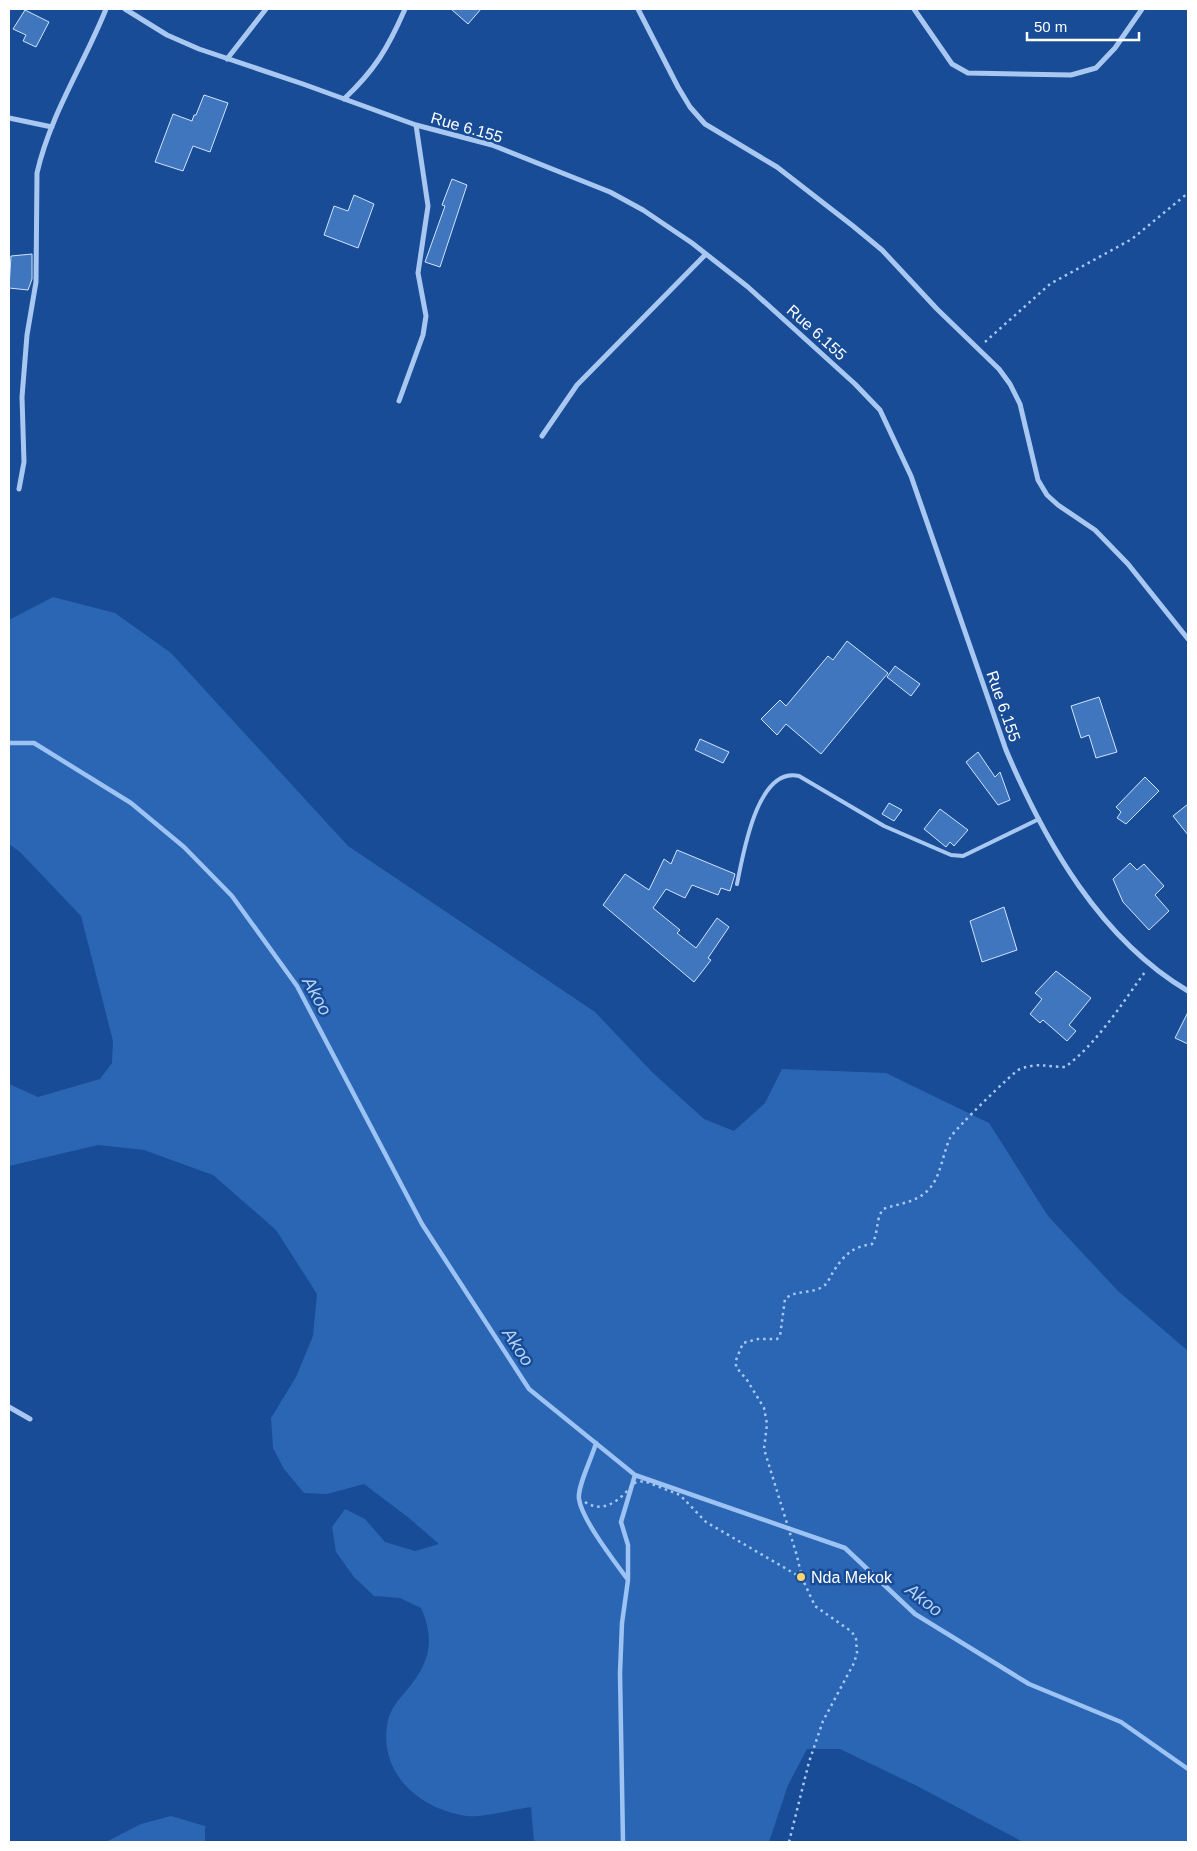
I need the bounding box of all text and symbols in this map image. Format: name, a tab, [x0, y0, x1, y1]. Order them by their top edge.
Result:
scale bar	[1027, 10, 1140, 42]
text: 50 m	[1034, 18, 1067, 35]
street label: Rue 6.155	[429, 109, 505, 146]
street label: Rue 6.155	[784, 301, 850, 363]
street label: Rue 6.155	[983, 668, 1024, 744]
water label: Akoo	[298, 972, 336, 1019]
water label: Akoo	[498, 1324, 538, 1370]
place label: Nda Mekok	[811, 1569, 893, 1586]
marker: Nda Mekok	[795, 1571, 807, 1583]
water label: Akoo	[901, 1579, 946, 1621]

